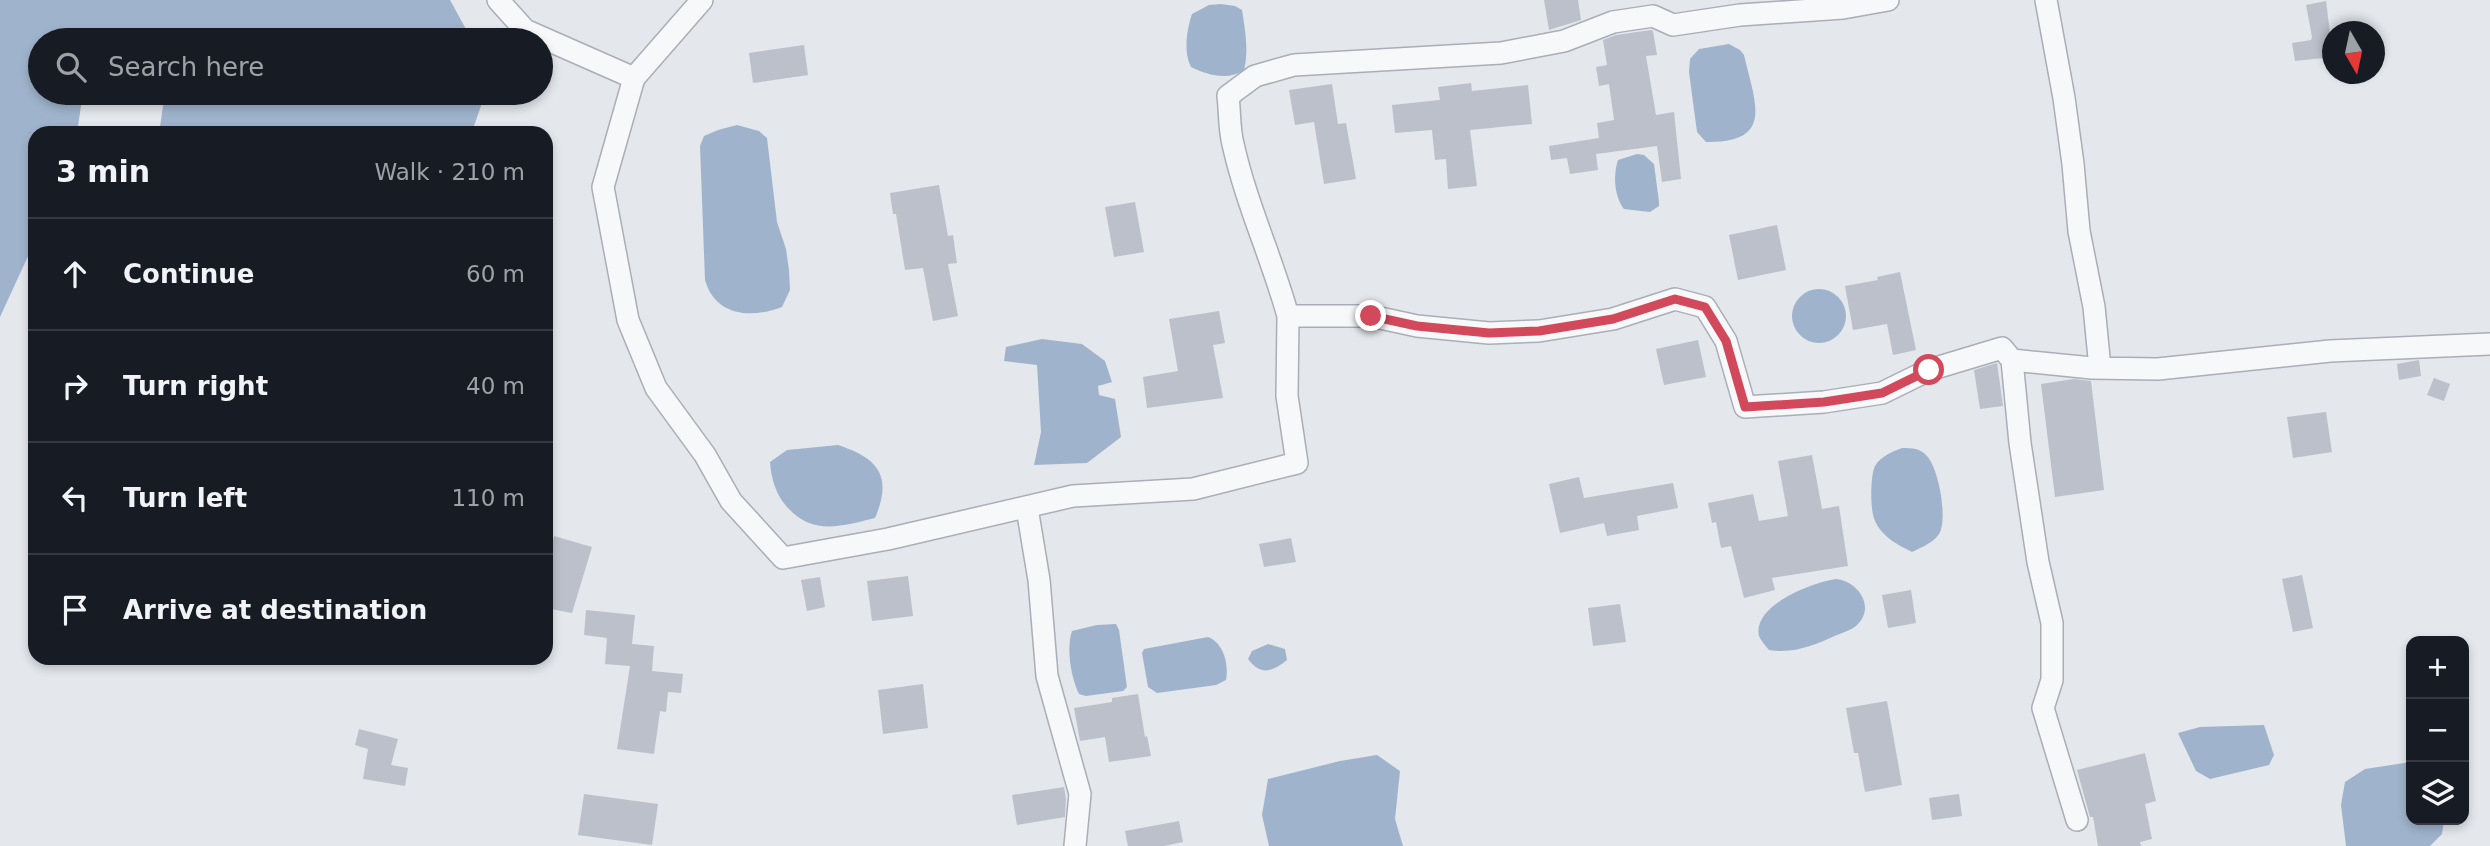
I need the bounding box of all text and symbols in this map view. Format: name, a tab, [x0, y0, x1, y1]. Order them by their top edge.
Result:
north arrow	[2322, 21, 2385, 84]
search box	[28, 28, 553, 105]
icon: search	[52, 48, 90, 86]
text: Search here	[108, 52, 264, 82]
text: 3 min	[56, 154, 150, 189]
text: Walk · 210 m	[374, 159, 525, 185]
icon: ahead	[56, 255, 94, 293]
text: Continue	[123, 259, 254, 289]
text: 60 m	[466, 261, 525, 287]
route end	[1355, 300, 1386, 331]
route start	[1913, 354, 1944, 385]
icon: right	[56, 367, 94, 405]
text: Turn right	[123, 371, 268, 401]
text: 40 m	[466, 373, 525, 399]
icon: left	[56, 479, 94, 517]
text: Turn left	[123, 483, 247, 513]
text: 110 m	[451, 485, 525, 511]
icon: arrive	[56, 591, 94, 629]
text: Arrive at destination	[123, 595, 427, 625]
map controls	[2406, 636, 2469, 825]
button: +	[2406, 636, 2469, 699]
button: −	[2406, 699, 2469, 762]
button: layers	[2406, 762, 2469, 825]

